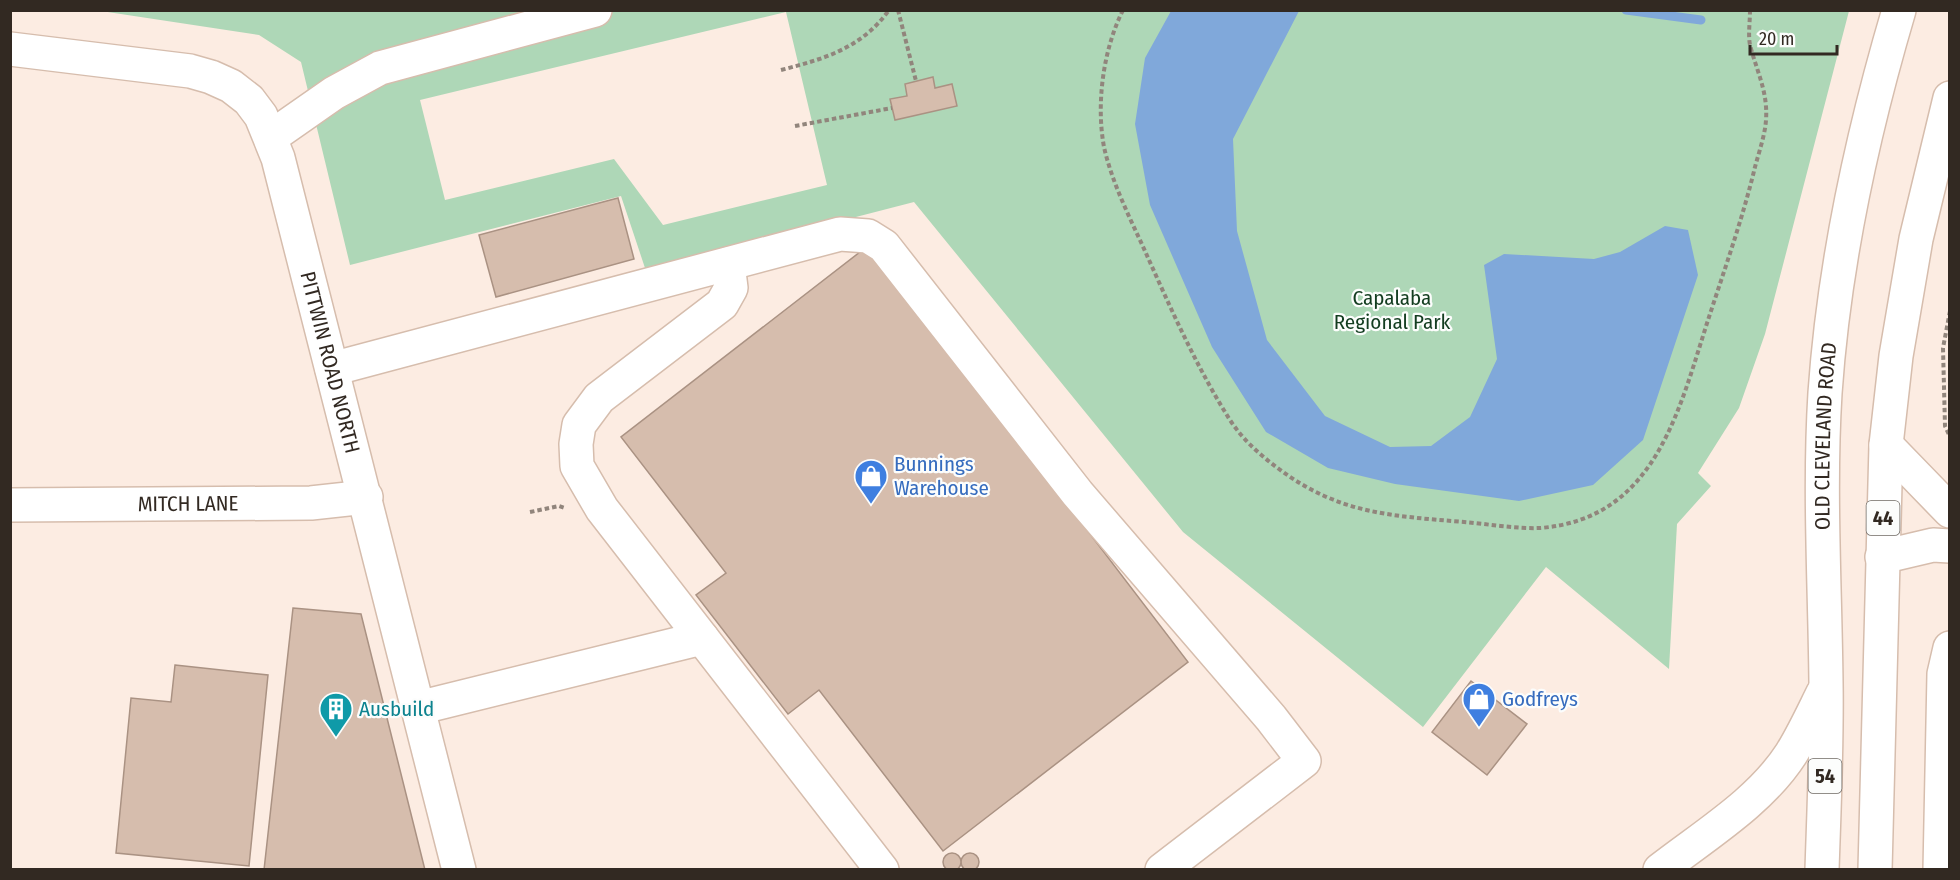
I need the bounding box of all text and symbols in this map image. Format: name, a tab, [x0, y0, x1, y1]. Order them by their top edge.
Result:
scale bar	[1750, 18, 1837, 56]
text: 20 m	[1759, 28, 1794, 50]
street label: PITTWIN ROAD NORTH	[294, 269, 366, 456]
park label: Capalaba Regional Park	[1334, 285, 1451, 335]
street label: OLD CLEVELAND ROAD	[1809, 341, 1842, 530]
place label: Bunnings Warehouse	[894, 451, 989, 501]
shop icon: Bunnings Warehouse	[853, 458, 889, 505]
street label: MITCH LANE	[138, 490, 239, 517]
road number: 44	[1866, 501, 1900, 535]
shop icon: Godfreys	[1461, 681, 1497, 728]
place label: Godfreys	[1502, 686, 1578, 712]
building icon: Ausbuild	[318, 691, 354, 738]
place label: Ausbuild	[359, 696, 434, 722]
road number: 54	[1808, 759, 1842, 793]

